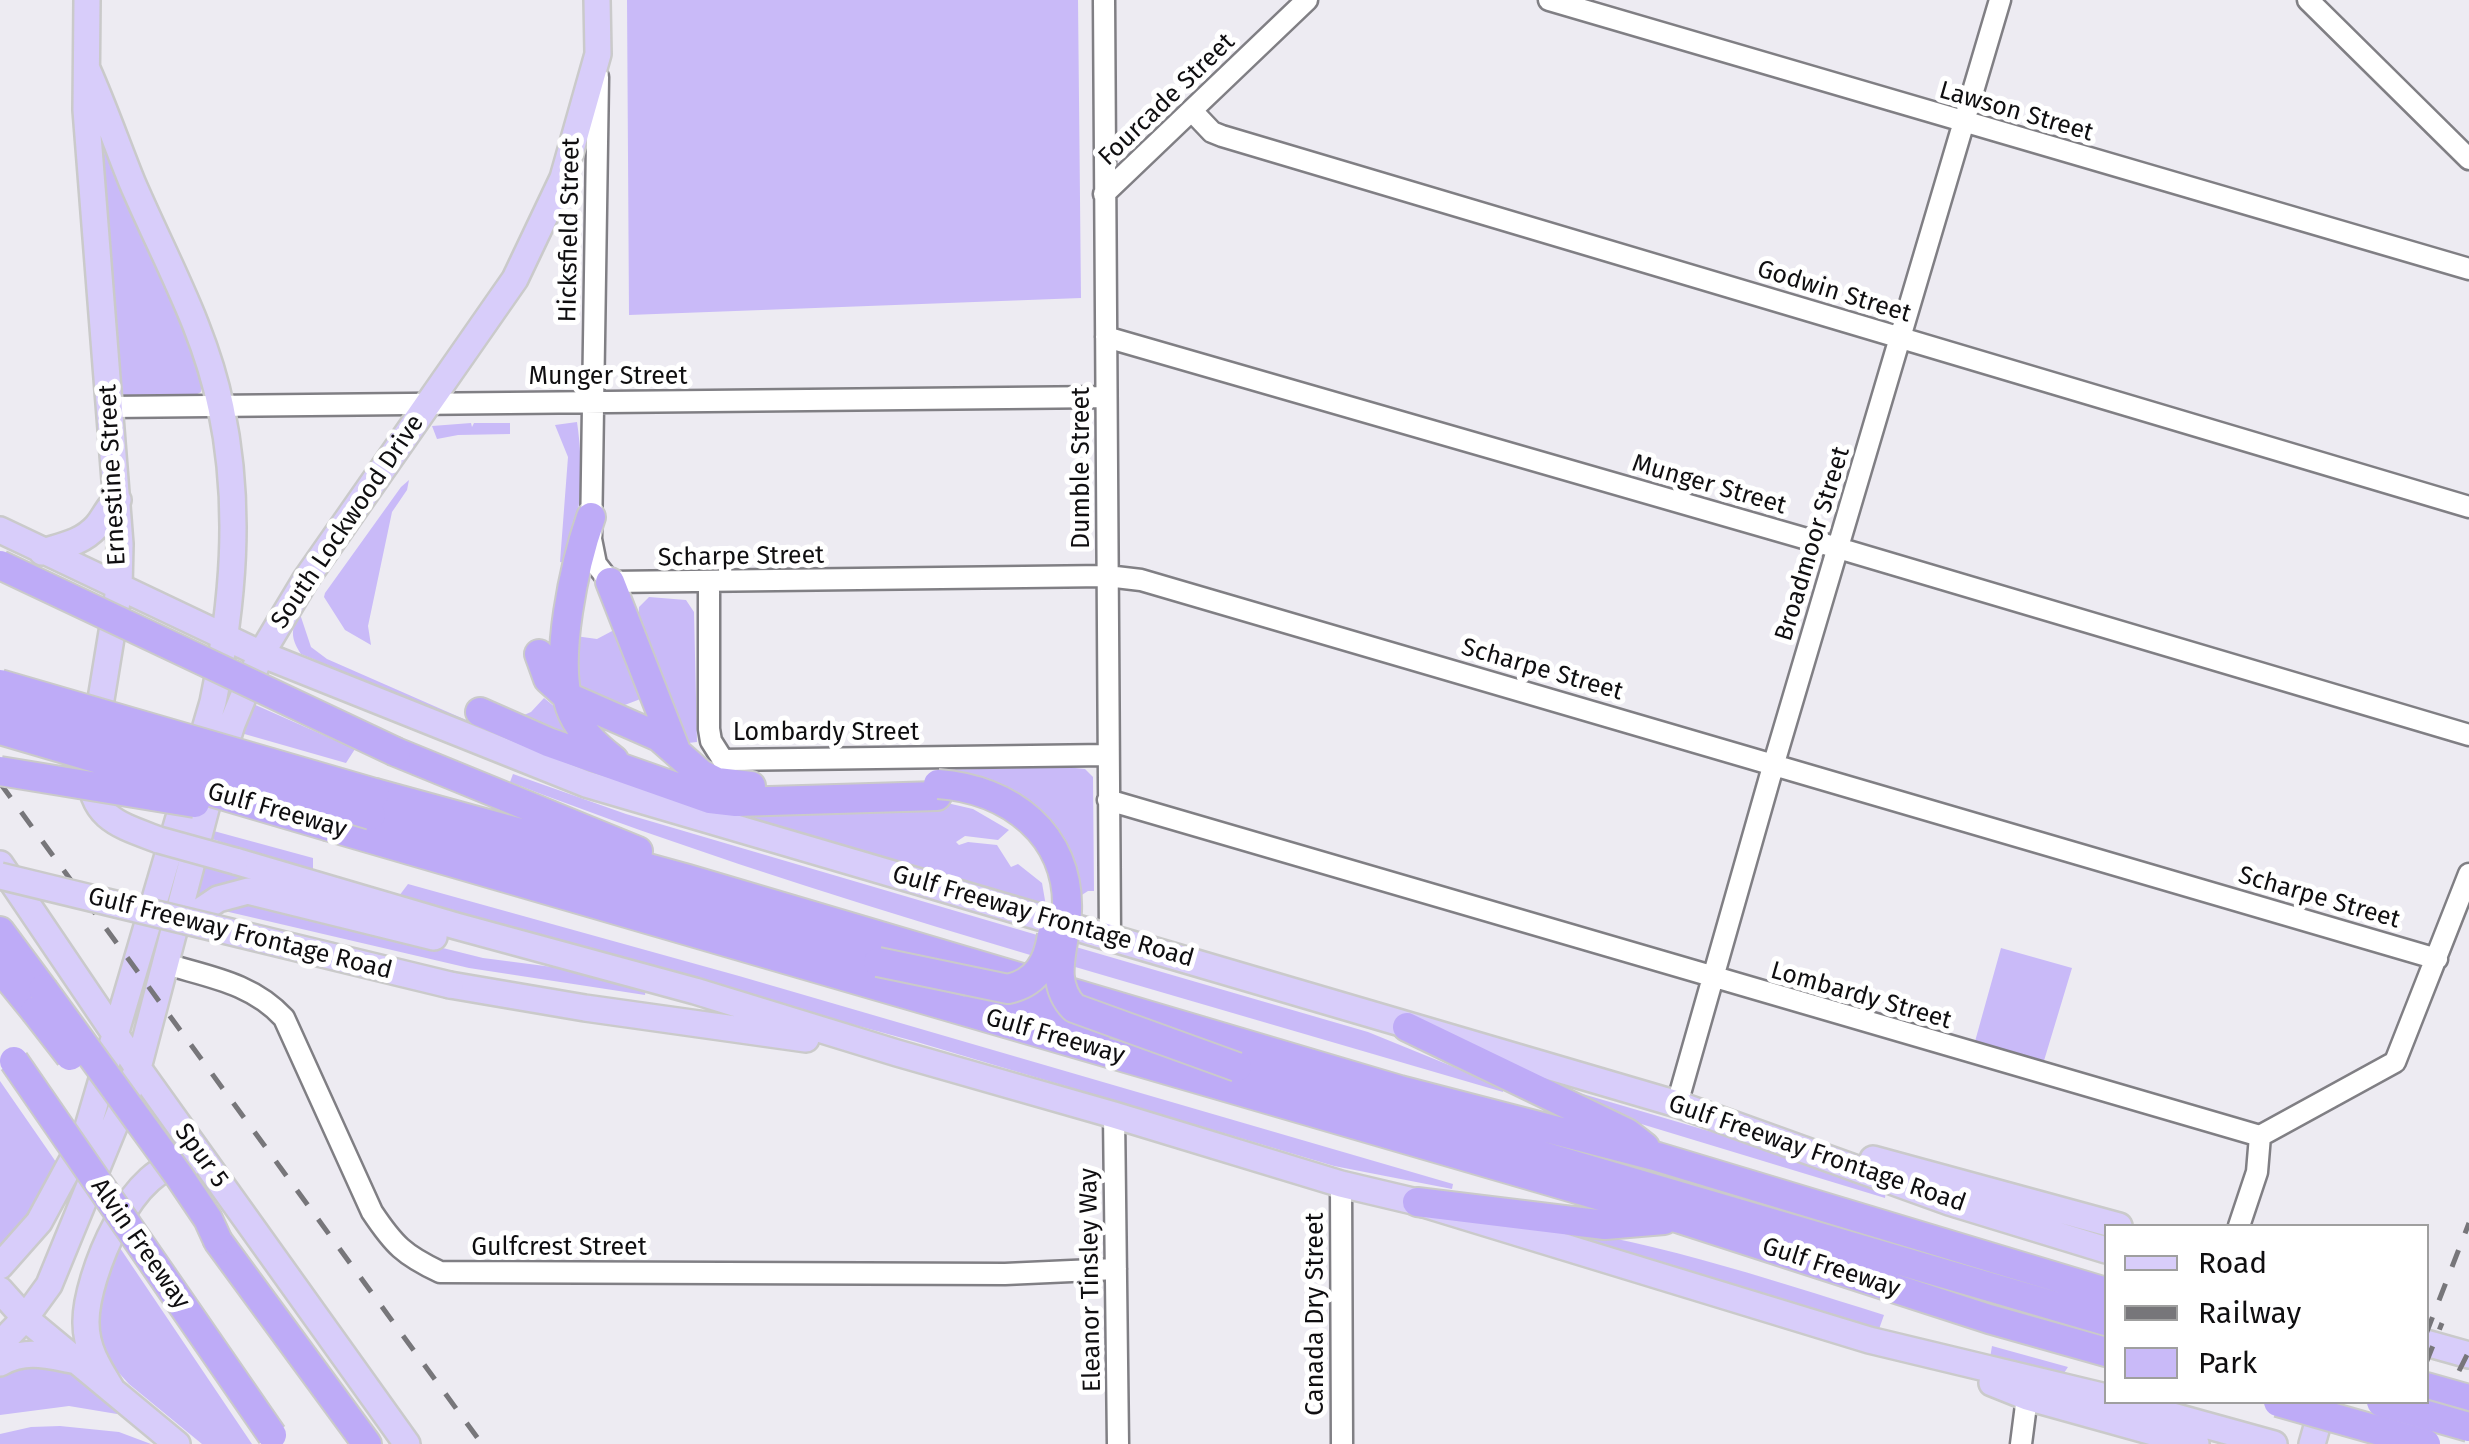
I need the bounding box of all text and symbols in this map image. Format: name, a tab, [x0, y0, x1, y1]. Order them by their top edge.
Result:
street label: Fourcade Street	[1093, 27, 1241, 173]
street label: Lawson Street	[1935, 76, 2097, 148]
street label: Hicksfield Street	[553, 137, 587, 323]
street label: Godwin Street	[1753, 254, 1915, 330]
street label: Munger Street	[529, 362, 687, 392]
street label: Ernestine Street	[93, 384, 133, 566]
street label: Dumble Street	[1067, 387, 1097, 549]
street label: South Lockwood Drive	[265, 409, 431, 635]
street label: Broadmoor Street	[1769, 443, 1857, 645]
street label: Munger Street	[1628, 449, 1790, 521]
street label: Scharpe Street	[658, 541, 824, 573]
street label: Scharpe Street	[1458, 633, 1626, 707]
street label: Lombardy Street	[733, 718, 919, 748]
street label: Gulf Freeway	[204, 777, 350, 845]
street label: Gulf Freeway Frontage Road	[889, 860, 1197, 974]
street label: Scharpe Street	[2235, 861, 2403, 935]
street label: Gulf Freeway Frontage Road	[85, 882, 395, 986]
street label: Lombardy Street	[1767, 956, 1955, 1036]
street label: Gulf Freeway	[982, 1003, 1128, 1071]
street label: Gulf Freeway Frontage Road	[1665, 1089, 1969, 1219]
street label: Spur 5	[168, 1118, 234, 1194]
street label: Eleanor Tinsley Way	[1074, 1168, 1108, 1392]
street label: Alvin Freeway	[84, 1173, 196, 1315]
street label: Canada Dry Street	[1301, 1212, 1331, 1416]
legend	[2104, 1224, 2429, 1404]
street label: Gulf Freeway	[1758, 1232, 1904, 1304]
street label: Gulfcrest Street	[471, 1233, 647, 1263]
text: Road	[2198, 1245, 2267, 1281]
text: Railway	[2198, 1295, 2301, 1331]
text: Park	[2198, 1345, 2257, 1381]

